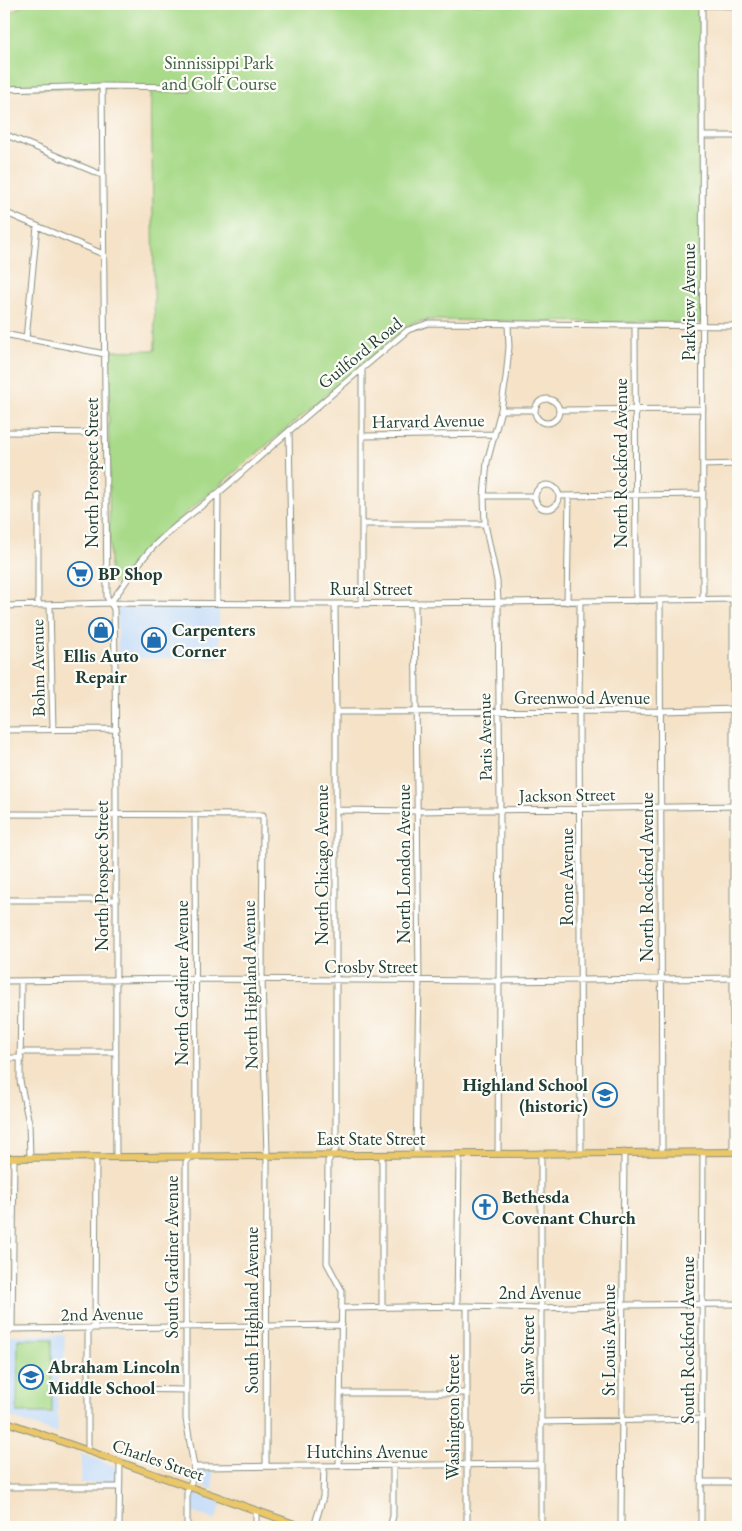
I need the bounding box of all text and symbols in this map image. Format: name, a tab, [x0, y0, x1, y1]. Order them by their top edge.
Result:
park label: Sinnissippi Park and Golf Course	[162, 51, 276, 95]
street label: Parkview Avenue	[677, 243, 700, 361]
street label: Guilford Road	[313, 311, 407, 394]
street label: North Rockford Avenue	[609, 378, 632, 548]
street label: North Prospect Street	[80, 397, 103, 548]
street label: Harvard Avenue	[371, 408, 485, 433]
supermarket icon: BP Shop	[67, 561, 93, 587]
place label: BP Shop	[98, 562, 162, 585]
street label: Rural Street	[330, 577, 413, 600]
shop icon: Ellis Auto Repair	[88, 617, 114, 643]
place label: Carpenters Corner	[172, 618, 255, 662]
street label: Bohm Avenue	[25, 619, 50, 717]
shop icon: Carpenters Corner	[141, 627, 167, 653]
place label: Ellis Auto Repair	[63, 644, 139, 688]
street label: Greenwood Avenue	[514, 686, 650, 709]
street label: Paris Avenue	[472, 693, 497, 781]
street label: Jackson Street	[517, 782, 616, 807]
street label: North London Avenue	[392, 784, 415, 944]
street label: North Chicago Avenue	[310, 785, 333, 945]
street label: North Rockford Avenue	[635, 792, 658, 962]
street label: North Prospect Street	[90, 800, 113, 951]
street label: Rome Avenue	[555, 828, 578, 926]
street label: North Gardiner Avenue	[170, 900, 193, 1066]
street label: North Highland Avenue	[237, 900, 262, 1070]
street label: Crosby Street	[324, 955, 418, 978]
place label: Highland School (historic)	[462, 1073, 588, 1117]
school or university icon: Highland School (historic)	[592, 1082, 618, 1108]
street label: East State Street	[317, 1127, 426, 1150]
street label: South Gardiner Avenue	[160, 1176, 183, 1338]
place label: Bethesda Covenant Church	[502, 1185, 636, 1229]
church icon: Bethesda Covenant Church	[472, 1194, 498, 1220]
street label: South Highland Avenue	[240, 1227, 263, 1393]
street label: South Rockford Avenue	[676, 1256, 699, 1424]
street label: 2nd Avenue	[499, 1281, 581, 1304]
street label: St Louis Avenue	[597, 1284, 620, 1396]
street label: 2nd Avenue	[61, 1301, 143, 1326]
street label: Shaw Street	[516, 1315, 539, 1395]
street label: Washington Street	[441, 1354, 464, 1480]
place label: Abraham Lincoln Middle School	[47, 1355, 180, 1399]
school or university icon: Abraham Lincoln Middle School	[18, 1364, 44, 1390]
street label: Charles Street	[109, 1433, 207, 1486]
street label: Hutchins Avenue	[306, 1440, 428, 1463]

